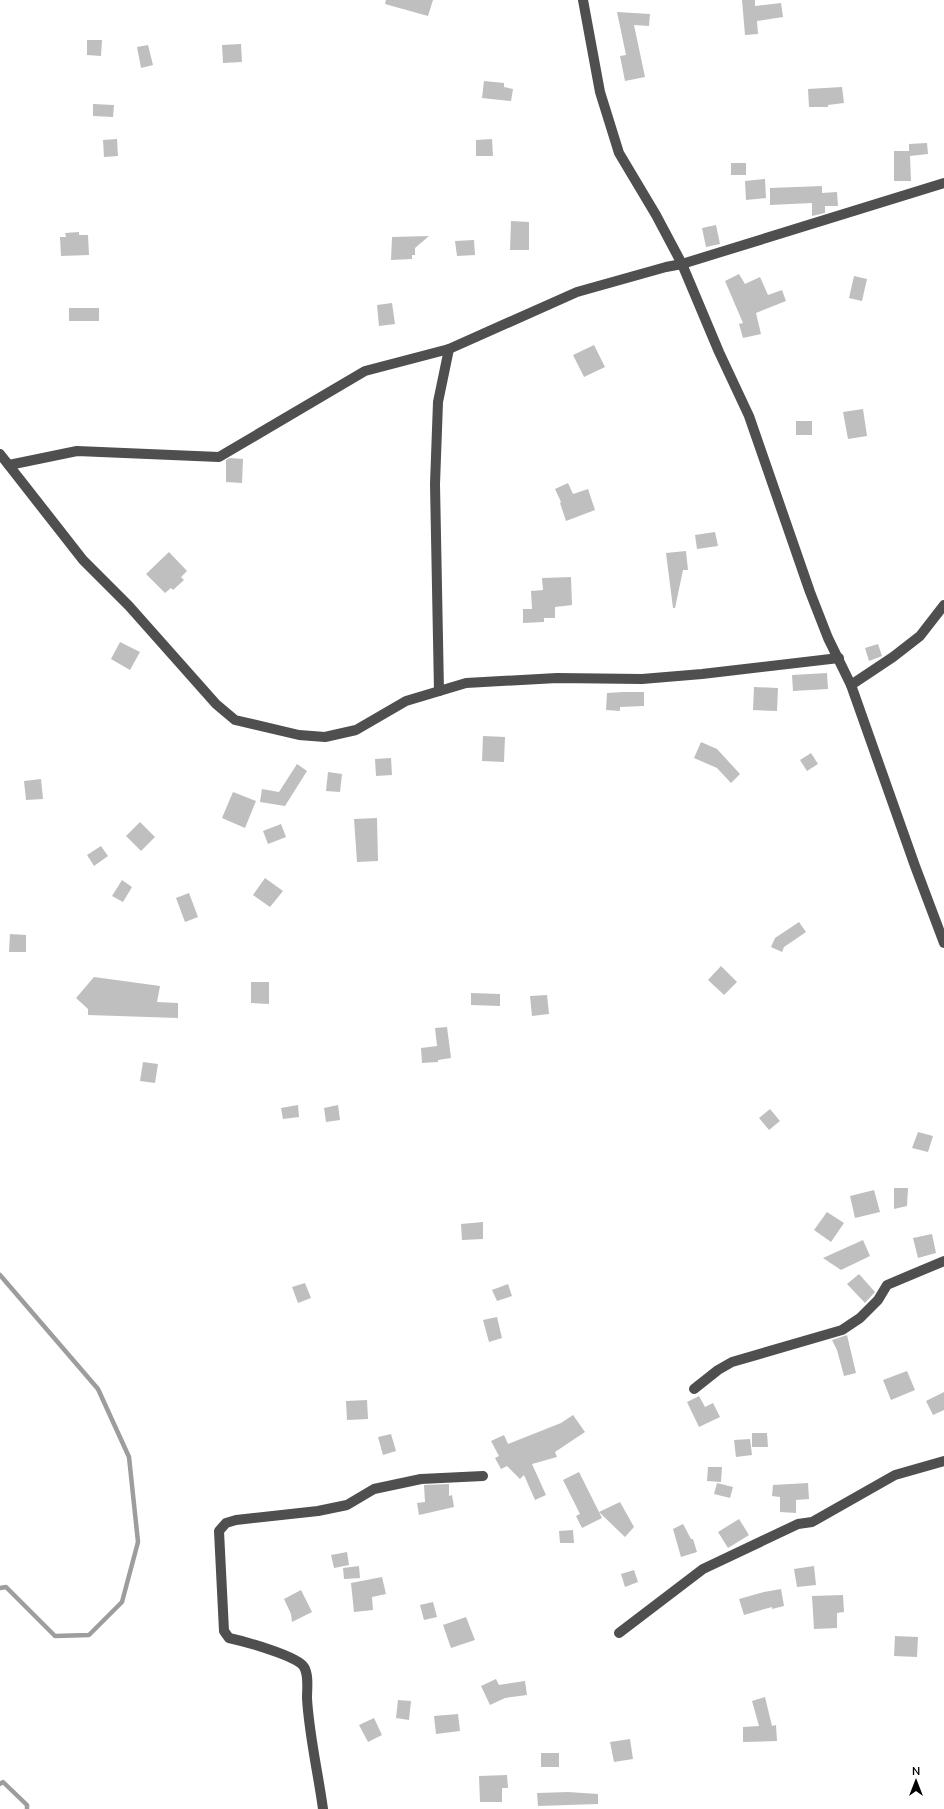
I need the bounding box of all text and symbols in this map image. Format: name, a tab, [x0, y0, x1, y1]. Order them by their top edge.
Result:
north arrow	[896, 1761, 936, 1801]
text: N	[912, 1764, 920, 1779]

